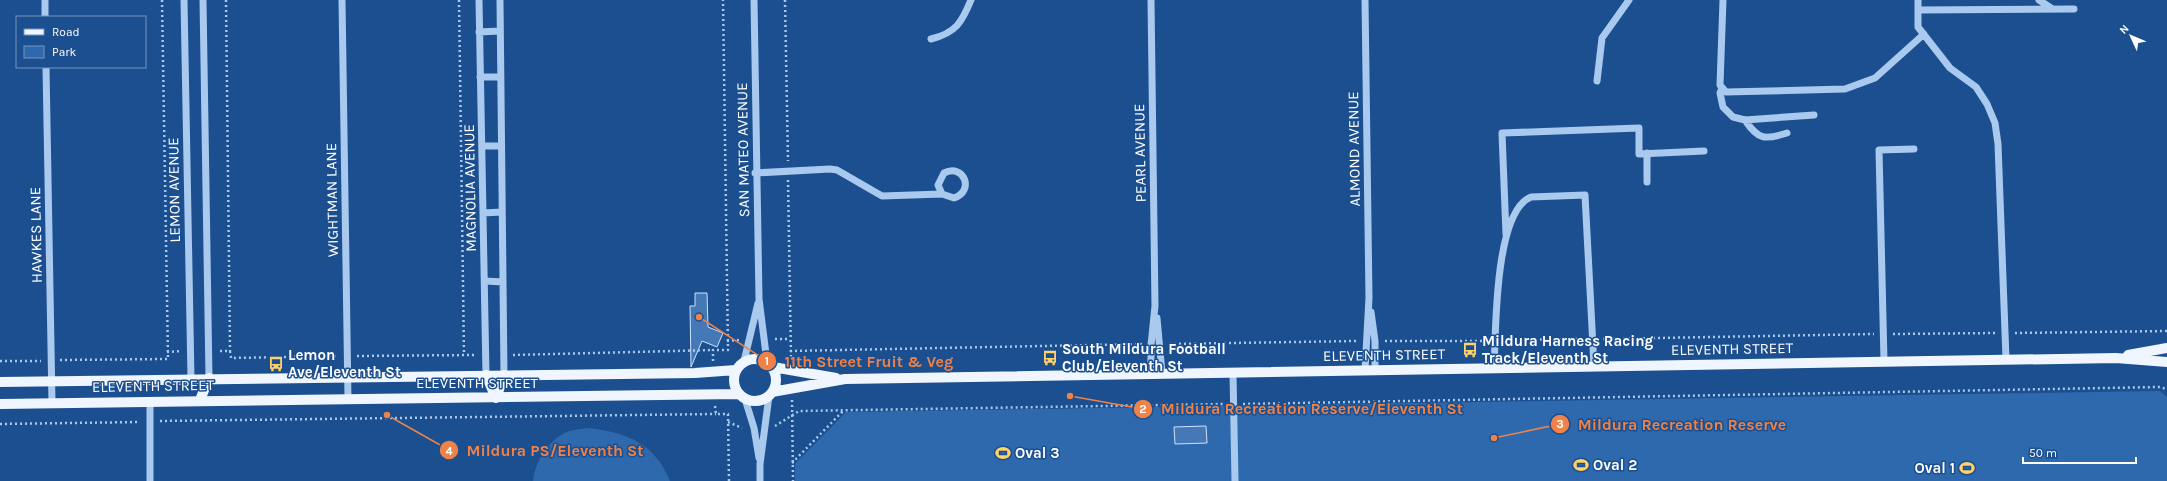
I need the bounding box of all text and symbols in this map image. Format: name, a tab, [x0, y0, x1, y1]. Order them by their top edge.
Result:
legend	[16, 16, 146, 68]
north arrow	[2111, 16, 2151, 56]
text: N	[2117, 22, 2132, 37]
text: Road	[52, 25, 80, 39]
text: Park	[52, 45, 77, 59]
street label: SAN MATEO AVENUE	[733, 82, 753, 218]
street label: ALMOND AVENUE	[1344, 91, 1364, 207]
street label: PEARL AVENUE	[1130, 104, 1150, 202]
street label: MAGNOLIA AVENUE	[460, 124, 480, 252]
street label: LEMON AVENUE	[164, 137, 184, 243]
street label: WIGHTMAN LANE	[322, 143, 342, 257]
street label: HAWKES LANE	[26, 187, 46, 283]
place label: Mildura Harness Racing Track/Eleventh St	[1482, 332, 1653, 367]
street label: ELEVENTH STREET	[1671, 339, 1794, 359]
place label: South Mildura Football Club/Eleventh St	[1062, 340, 1226, 375]
bus stop icon: Mildura Harness Racing Track/Eleventh St	[1461, 341, 1479, 359]
street label: ELEVENTH STREET	[1323, 345, 1446, 365]
place label: Lemon Ave/Eleventh St	[288, 346, 401, 381]
callout: 11th Street Fruit & Veg	[757, 347, 962, 375]
bus stop icon: South Mildura Football Club/Eleventh St	[1041, 349, 1059, 367]
text: 11th Street Fruit & Veg	[785, 352, 953, 371]
text: 1	[765, 354, 769, 368]
bus stop icon: Lemon Ave/Eleventh St	[267, 355, 285, 373]
street label: ELEVENTH STREET	[416, 374, 539, 392]
street label: ELEVENTH STREET	[92, 376, 215, 396]
callout: Mildura Recreation Reserve/Eleventh St	[1133, 395, 1471, 423]
text: Mildura Recreation Reserve/Eleventh St	[1161, 399, 1463, 418]
text: 2	[1139, 402, 1147, 416]
callout: Mildura Recreation Reserve	[1550, 410, 1794, 438]
text: Mildura Recreation Reserve	[1578, 415, 1786, 434]
text: 3	[1556, 417, 1564, 431]
callout: Mildura PS/Eleventh St	[439, 436, 652, 464]
scale bar	[2023, 439, 2136, 465]
text: Mildura PS/Eleventh St	[466, 441, 644, 460]
text: 4	[445, 444, 453, 458]
sports icon: Oval 3	[994, 444, 1012, 462]
place label: Oval 3	[1015, 444, 1060, 462]
text: 50 m	[2029, 446, 2057, 460]
sports icon: Oval 2	[1572, 456, 1590, 474]
place label: Oval 2	[1593, 456, 1637, 474]
place label: Oval 1	[1914, 459, 1955, 477]
sports icon: Oval 1	[1958, 459, 1976, 477]

